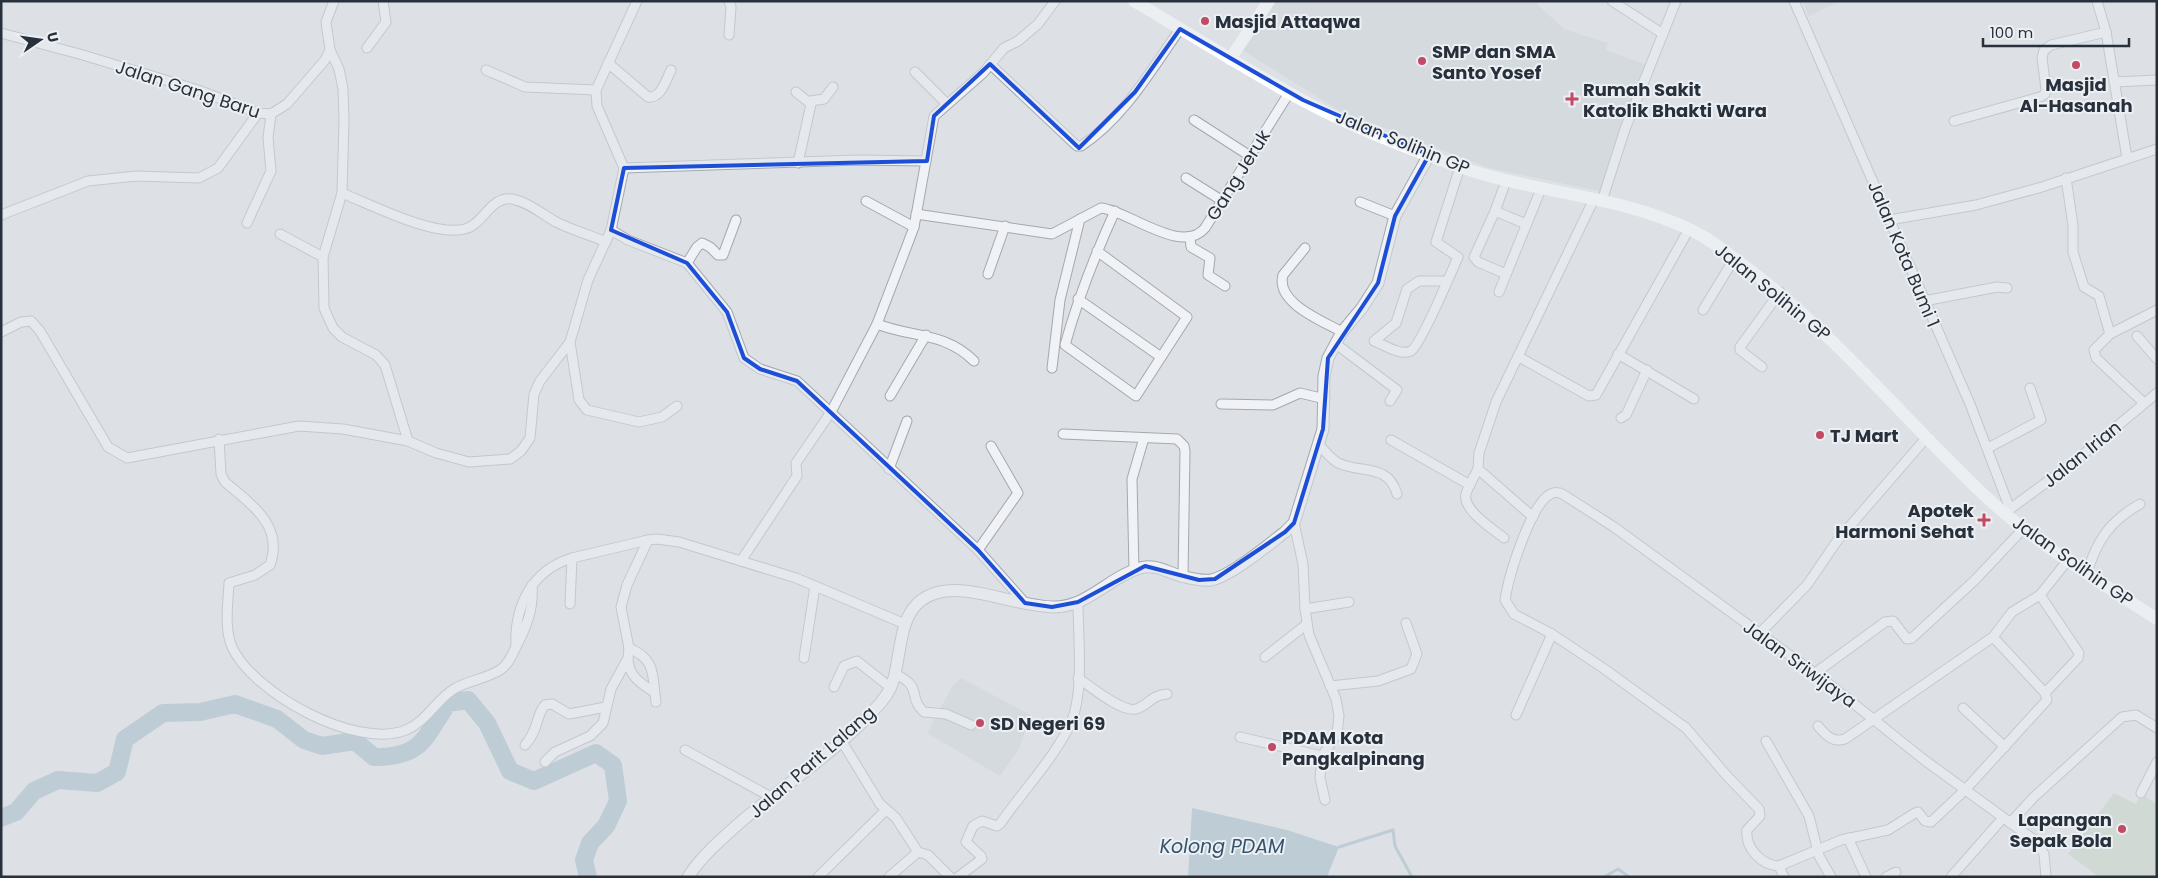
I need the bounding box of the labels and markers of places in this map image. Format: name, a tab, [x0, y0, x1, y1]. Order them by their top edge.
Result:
place label: Masjid Attaqwa	[1215, 9, 1361, 34]
marker: Masjid Attaqwa	[1199, 15, 1211, 27]
place label: SMP dan SMA Santo Yosef	[1432, 39, 1556, 85]
marker: SMP dan SMA Santo Yosef	[1416, 55, 1428, 67]
marker: Masjid Al-Hasanah	[2070, 59, 2082, 71]
place label: Masjid Al-Hasanah	[2019, 72, 2133, 118]
place label: Rumah Sakit Katolik Bhakti Wara	[1583, 77, 1767, 123]
marker: Rumah Sakit Katolik Bhakti Wara	[1565, 92, 1579, 106]
place label: TJ Mart	[1830, 423, 1899, 448]
marker: TJ Mart	[1814, 429, 1826, 441]
place label: Apotek Harmoni Sehat	[1835, 498, 1975, 544]
marker: Apotek Harmoni Sehat	[1978, 514, 1990, 526]
place label: SD Negeri 69	[990, 711, 1105, 736]
marker: SD Negeri 69	[974, 717, 986, 729]
place label: PDAM Kota Pangkalpinang	[1282, 725, 1425, 771]
marker: PDAM Kota Pangkalpinang	[1266, 741, 1278, 753]
place label: Lapangan Sepak Bola	[2010, 807, 2112, 853]
marker: Lapangan Sepak Bola	[2116, 823, 2128, 835]

